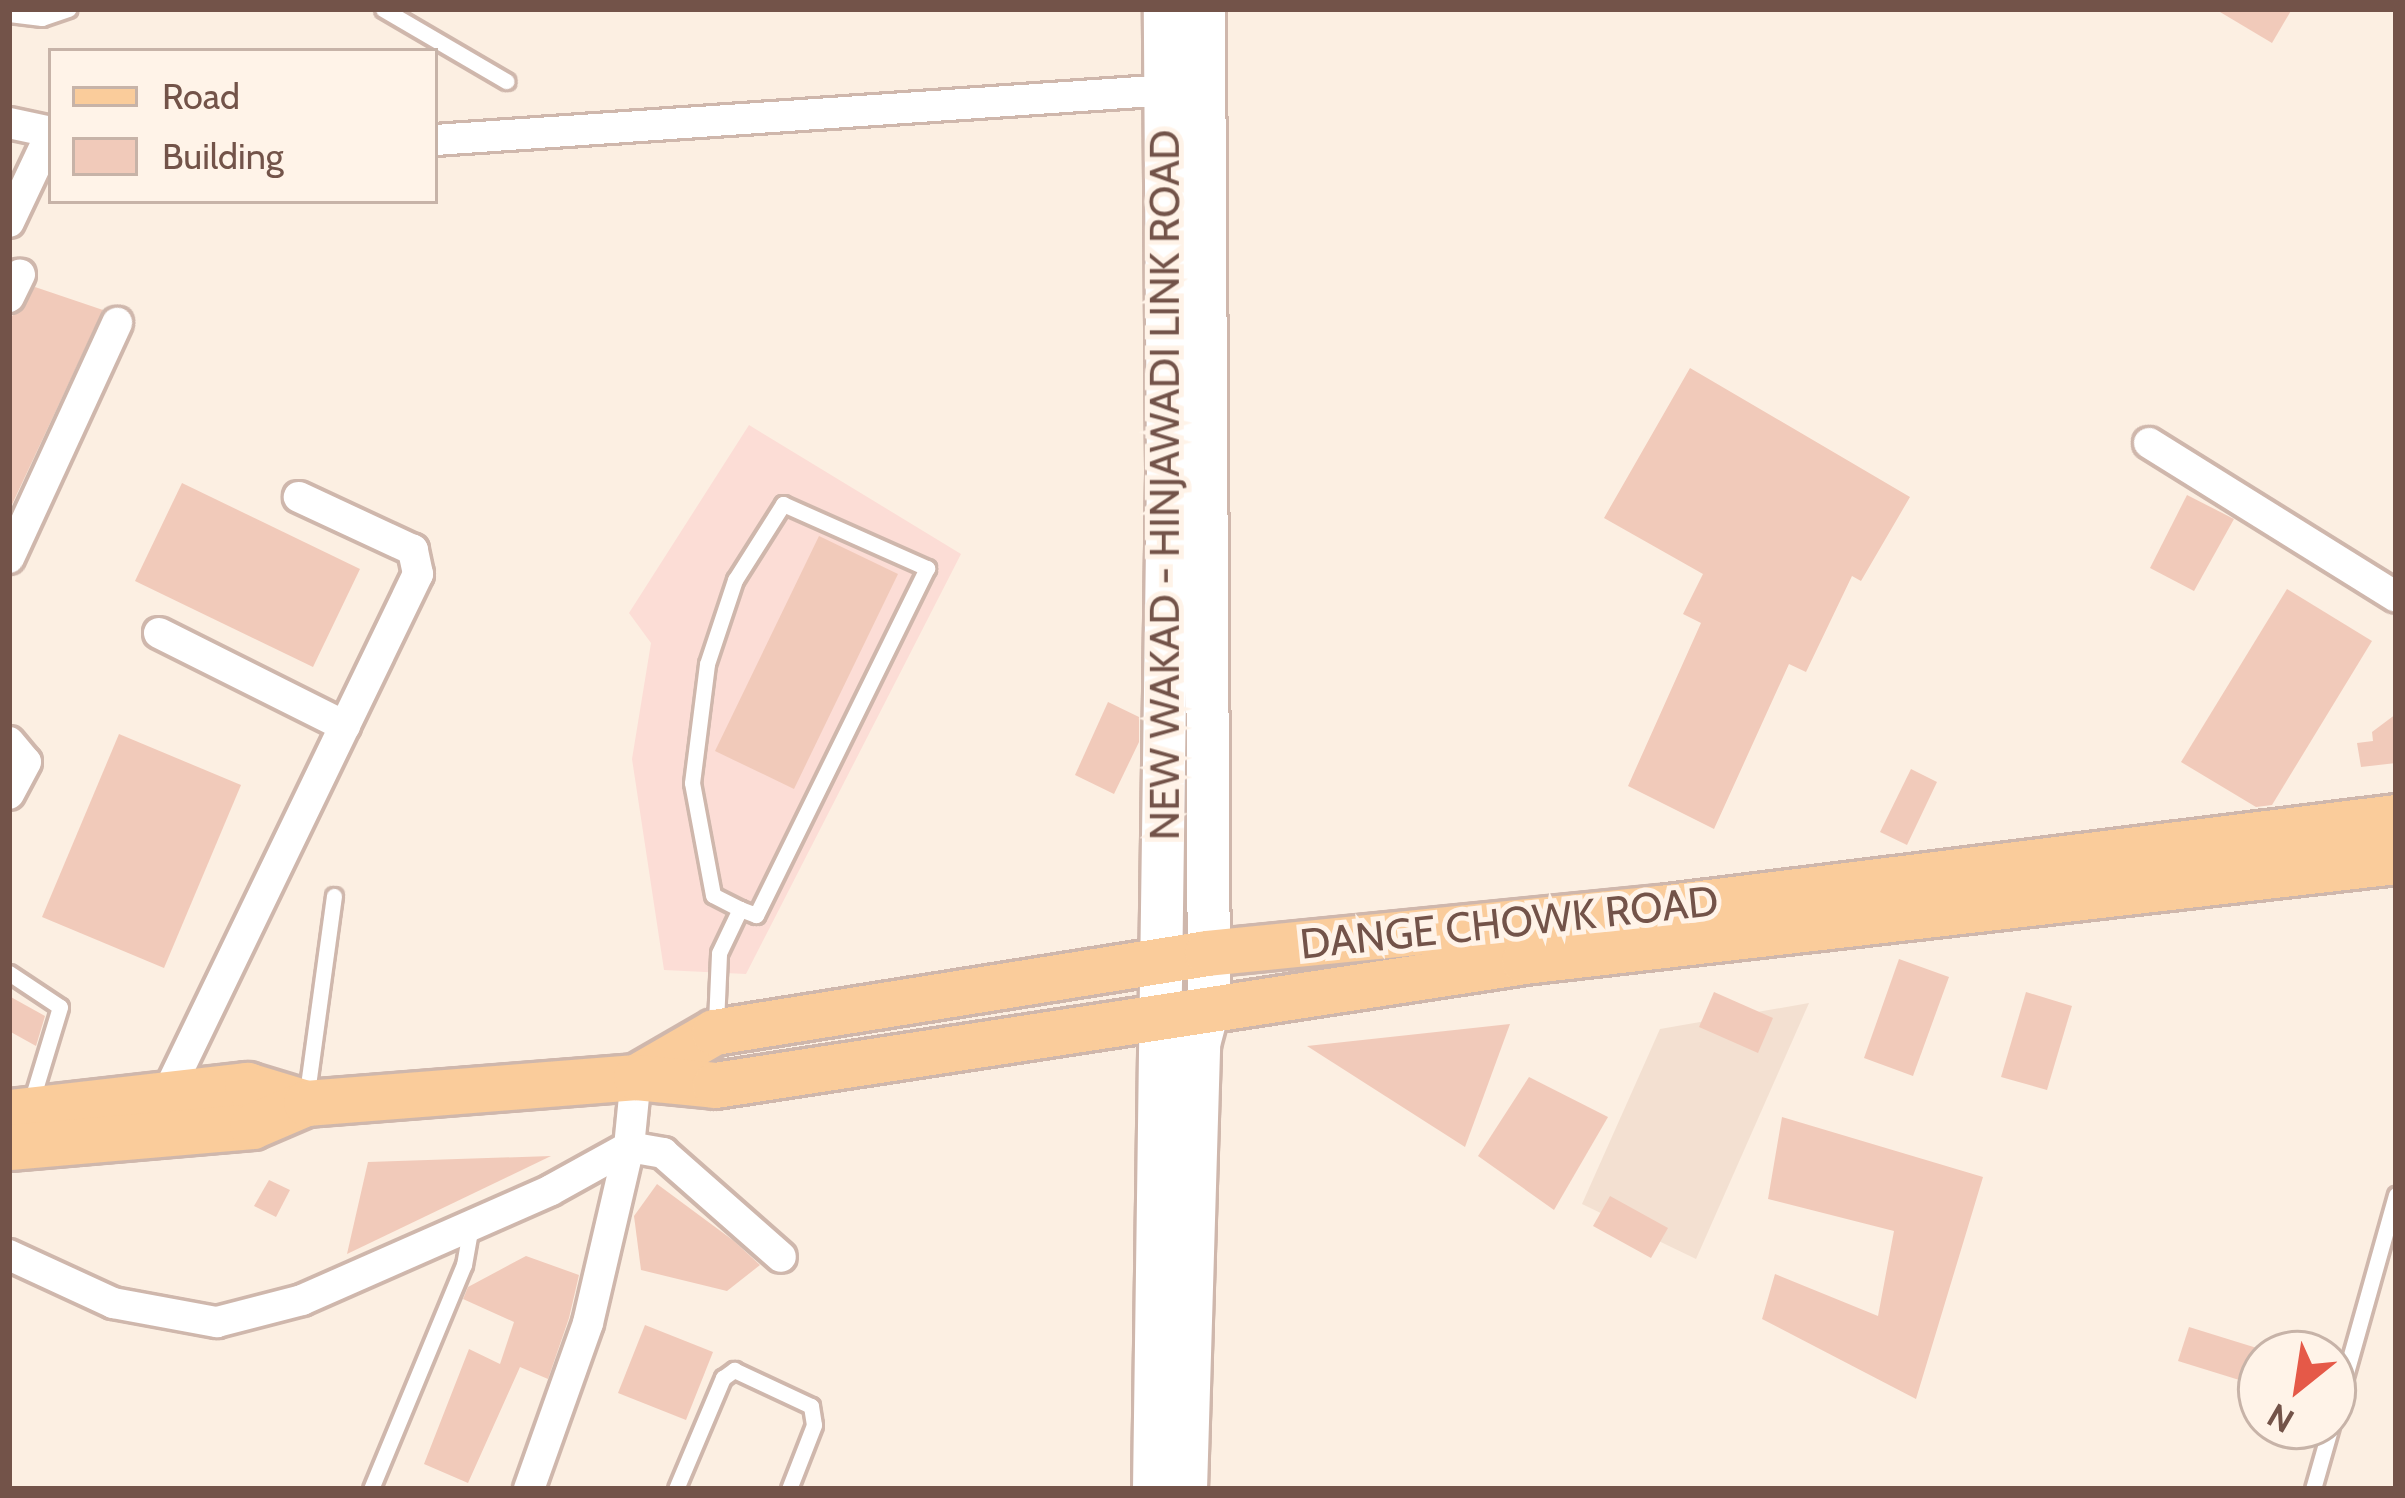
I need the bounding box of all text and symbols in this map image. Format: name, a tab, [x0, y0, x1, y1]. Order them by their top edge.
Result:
legend	[48, 48, 438, 204]
text: Road	[162, 74, 240, 118]
street label: NEW WAKAD - HINJAWADI LINK ROAD	[1139, 130, 1189, 840]
text: Building	[162, 134, 284, 178]
street label: DANGE CHOWK ROAD	[1297, 875, 1721, 969]
north arrow	[2237, 1330, 2357, 1450]
text: N	[2260, 1395, 2301, 1442]

